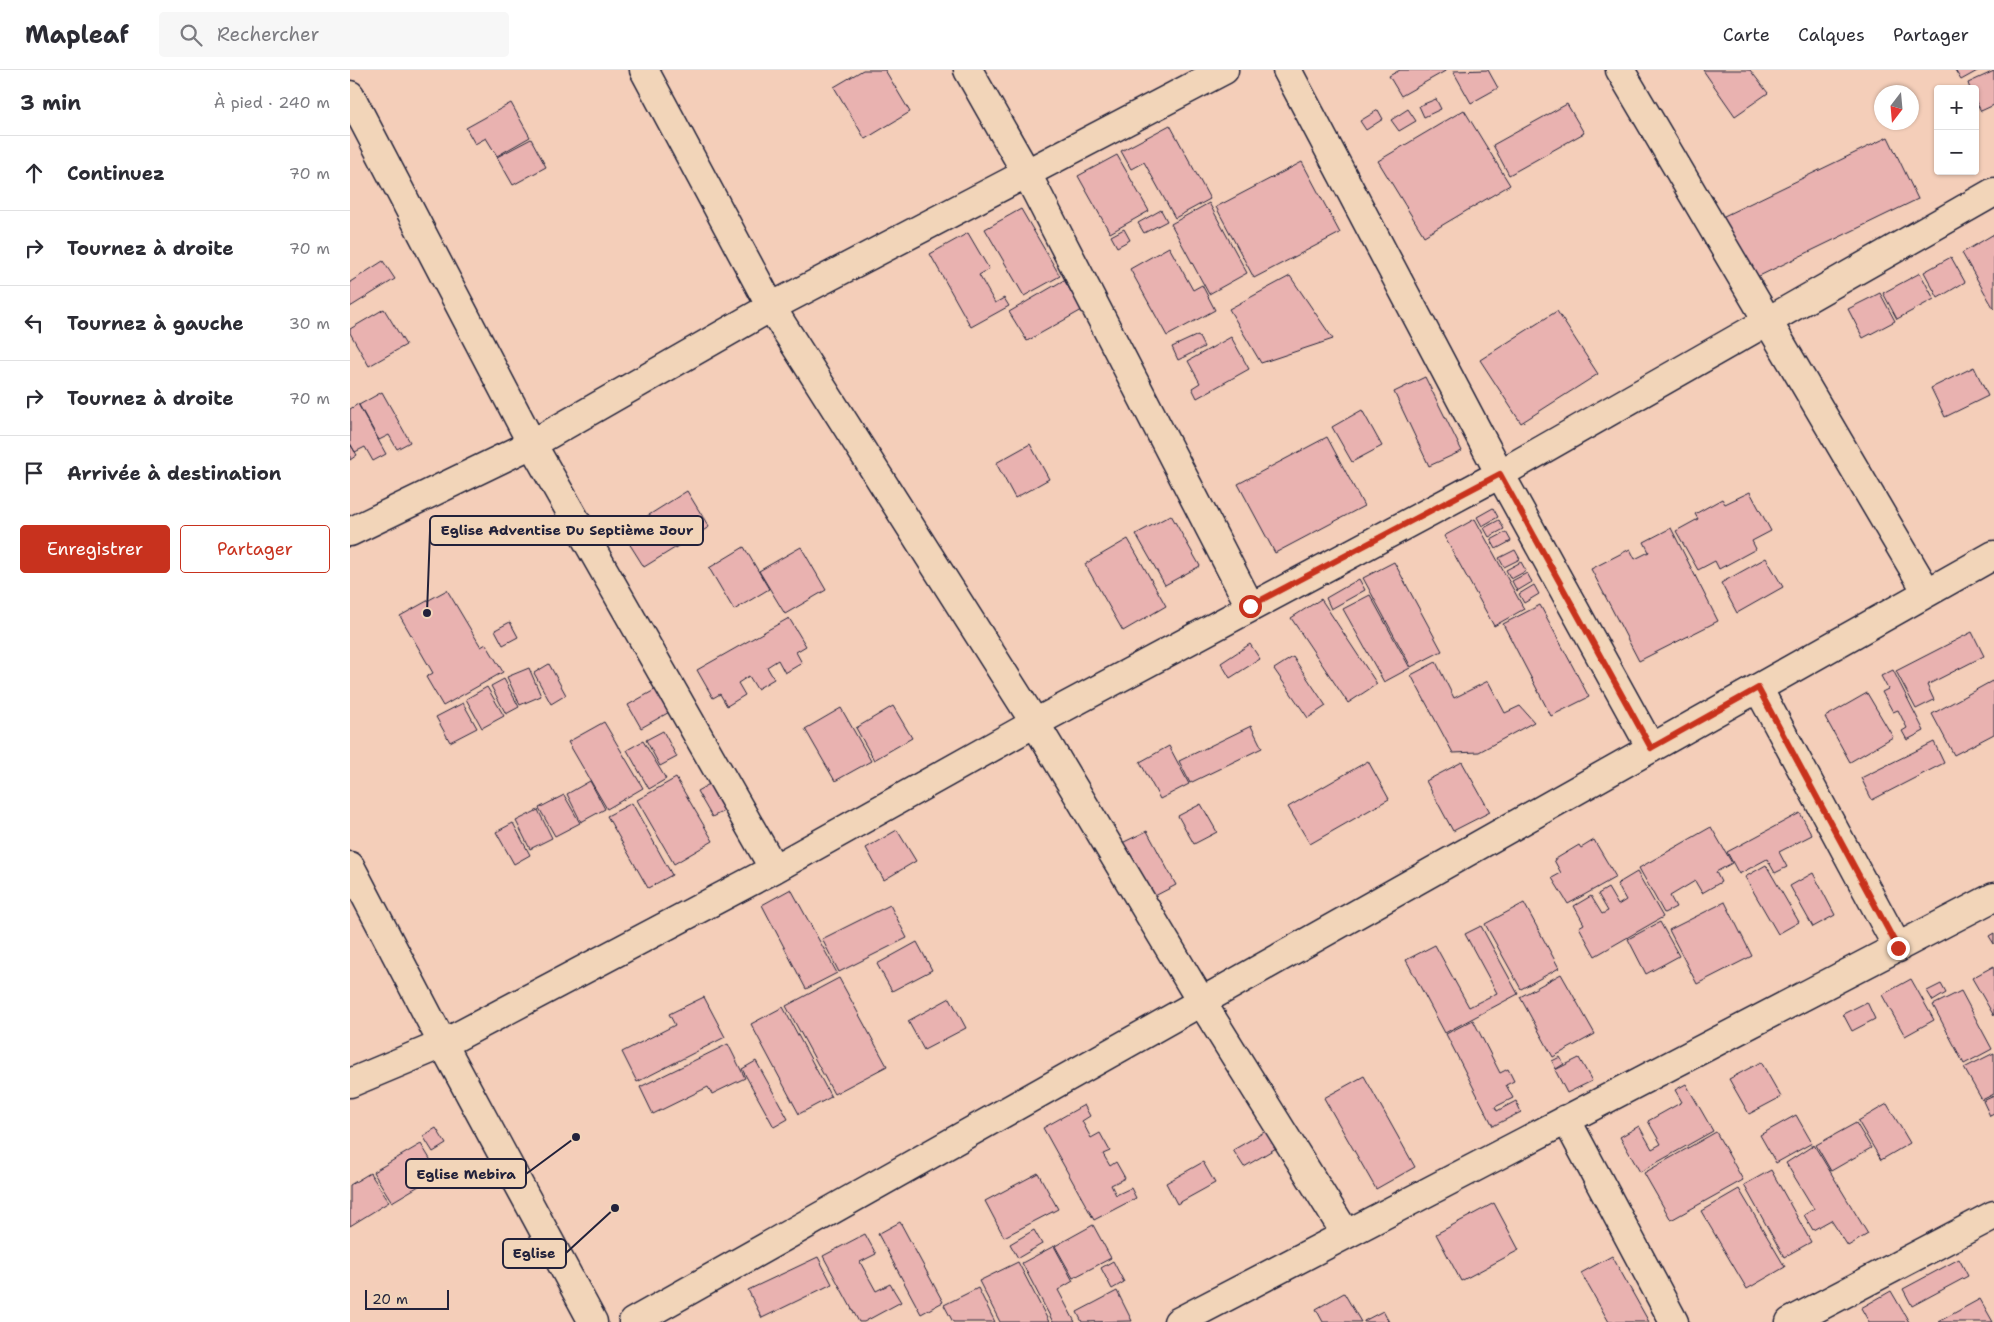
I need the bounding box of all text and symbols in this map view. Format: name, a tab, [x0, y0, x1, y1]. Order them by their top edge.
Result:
search box	[159, 12, 509, 57]
text: Mapleaf	[25, 19, 129, 51]
icon: search	[177, 21, 205, 49]
text: Rechercher	[217, 22, 319, 47]
text: Carte	[1723, 23, 1770, 47]
text: Calques	[1798, 23, 1865, 47]
text: Partager	[1893, 23, 1969, 47]
north arrow	[1874, 85, 1919, 130]
map controls	[1934, 85, 1979, 175]
button: +	[1934, 85, 1979, 130]
text: 3 min	[20, 89, 81, 117]
text: À pied · 240 m	[214, 92, 330, 113]
button: −	[1934, 130, 1979, 175]
icon: ahead	[20, 159, 48, 187]
text: Continuez	[67, 161, 165, 186]
text: 70 m	[289, 163, 330, 184]
icon: right	[20, 234, 48, 262]
text: Tournez à droite	[67, 236, 234, 261]
text: 70 m	[289, 238, 330, 259]
icon: left	[20, 309, 48, 337]
text: Tournez à gauche	[67, 311, 244, 336]
text: 30 m	[289, 313, 330, 334]
icon: right	[20, 384, 48, 412]
text: Tournez à droite	[67, 386, 234, 411]
text: 70 m	[289, 388, 330, 409]
icon: arrive	[20, 459, 48, 487]
text: Arrivée à destination	[67, 461, 281, 486]
callout: Eglise Adventise Du Septième Jour	[430, 516, 703, 545]
text: Eglise Adventise Du Septième Jour	[441, 521, 694, 539]
button: Enregistrer	[20, 525, 170, 573]
button: Partager	[180, 525, 330, 573]
route start	[1239, 595, 1262, 618]
route end	[1887, 937, 1910, 960]
callout: Eglise Mebira	[406, 1159, 526, 1188]
text: Eglise Mebira	[416, 1165, 516, 1183]
callout: Eglise	[503, 1239, 566, 1268]
text: Eglise	[513, 1244, 555, 1262]
scale bar	[365, 1287, 449, 1310]
text: 20 m	[372, 1290, 408, 1308]

